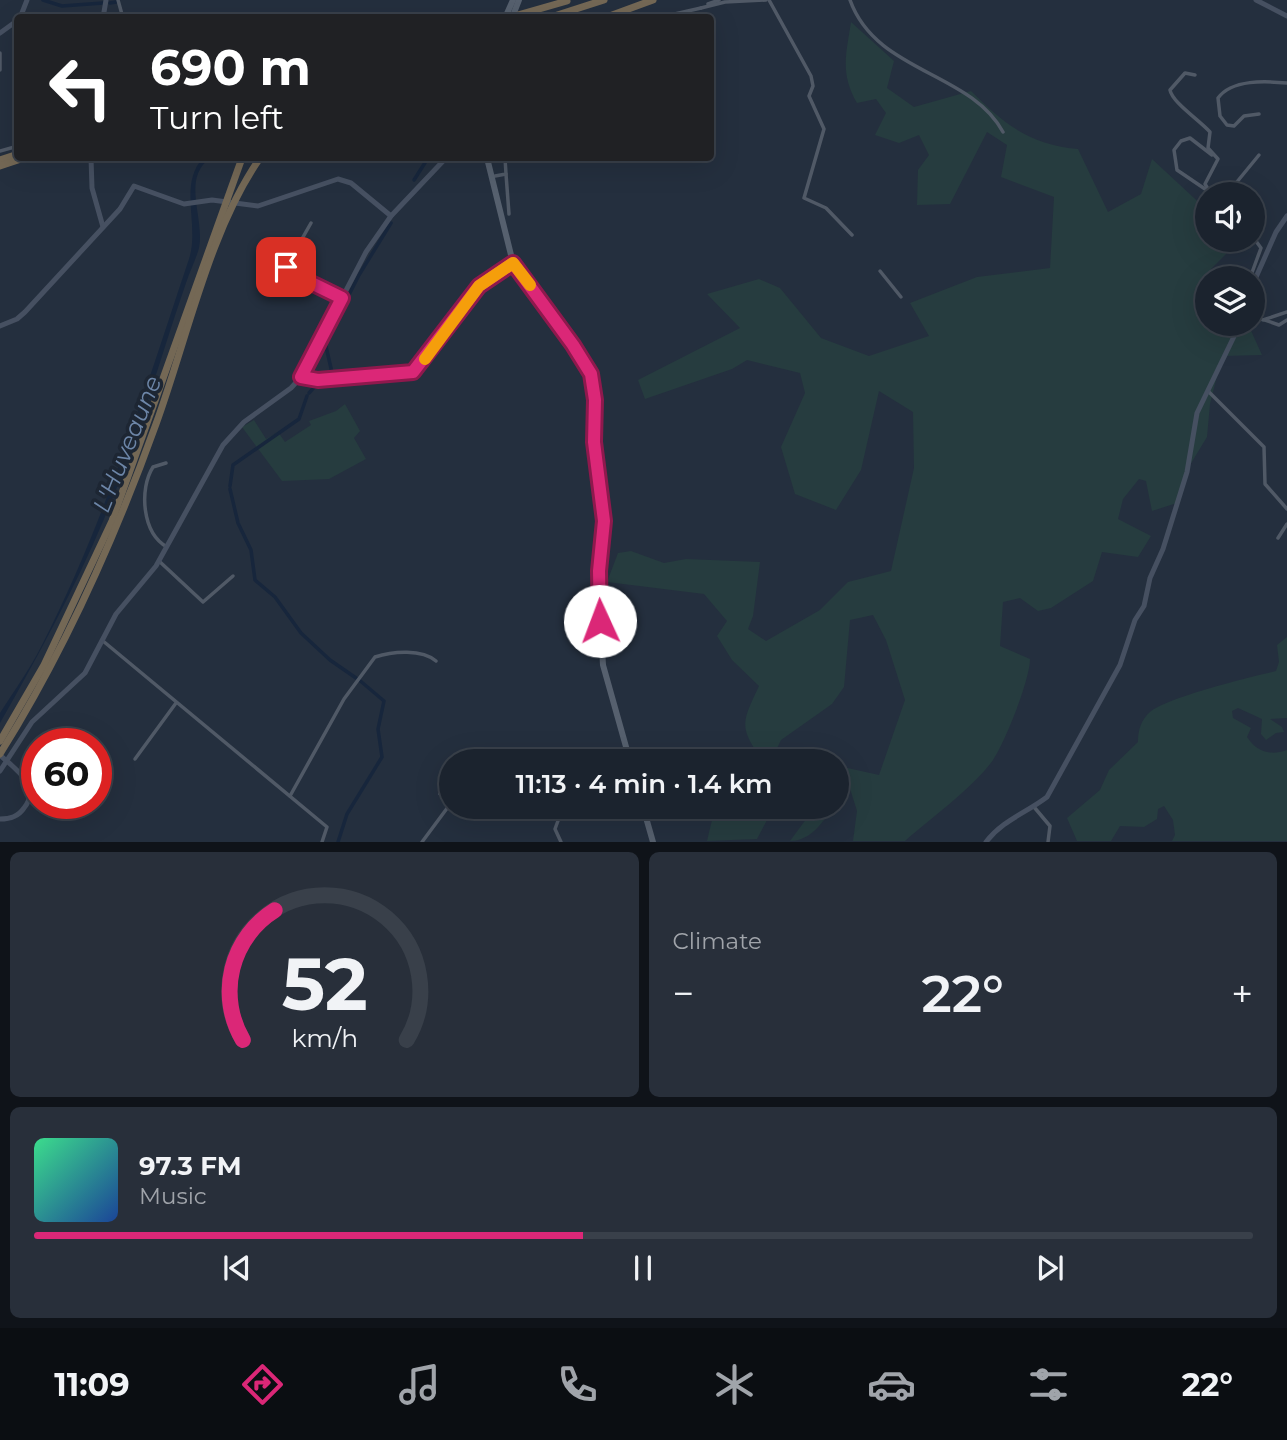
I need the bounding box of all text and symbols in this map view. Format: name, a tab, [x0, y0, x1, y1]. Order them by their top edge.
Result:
text: 690 m	[150, 38, 311, 97]
icon: left	[35, 42, 126, 133]
text: Turn left	[150, 98, 284, 137]
map controls	[1195, 182, 1265, 336]
button: sound	[1195, 182, 1265, 252]
pin	[256, 237, 316, 297]
icon: arrive	[267, 248, 305, 286]
button: layers	[1195, 266, 1265, 336]
water label: L'Huveaune	[86, 371, 168, 517]
position arrow	[563, 584, 637, 658]
speed limit sign: 60	[21, 728, 112, 819]
text: 11:13 · 4 min · 1.4 km	[516, 768, 772, 800]
text: Climate	[673, 927, 762, 955]
text: 52	[281, 941, 367, 1029]
text: 22°	[922, 962, 1004, 1025]
text: −	[673, 970, 694, 1017]
text: +	[1231, 970, 1253, 1017]
text: km/h	[291, 1023, 358, 1053]
text: 97.3 FM	[139, 1150, 242, 1182]
text: Music	[139, 1182, 207, 1210]
icon: previous	[218, 1249, 256, 1287]
icon: pause	[624, 1249, 662, 1287]
icon: next	[1031, 1249, 1069, 1287]
icon: directions	[238, 1360, 287, 1409]
icon: music	[395, 1360, 444, 1409]
icon: phone	[553, 1360, 602, 1409]
icon: climate	[710, 1360, 759, 1409]
icon: car	[867, 1360, 916, 1409]
icon: filters	[1024, 1360, 1073, 1409]
text: 11:09	[54, 1365, 130, 1404]
text: 22°	[1182, 1365, 1233, 1404]

